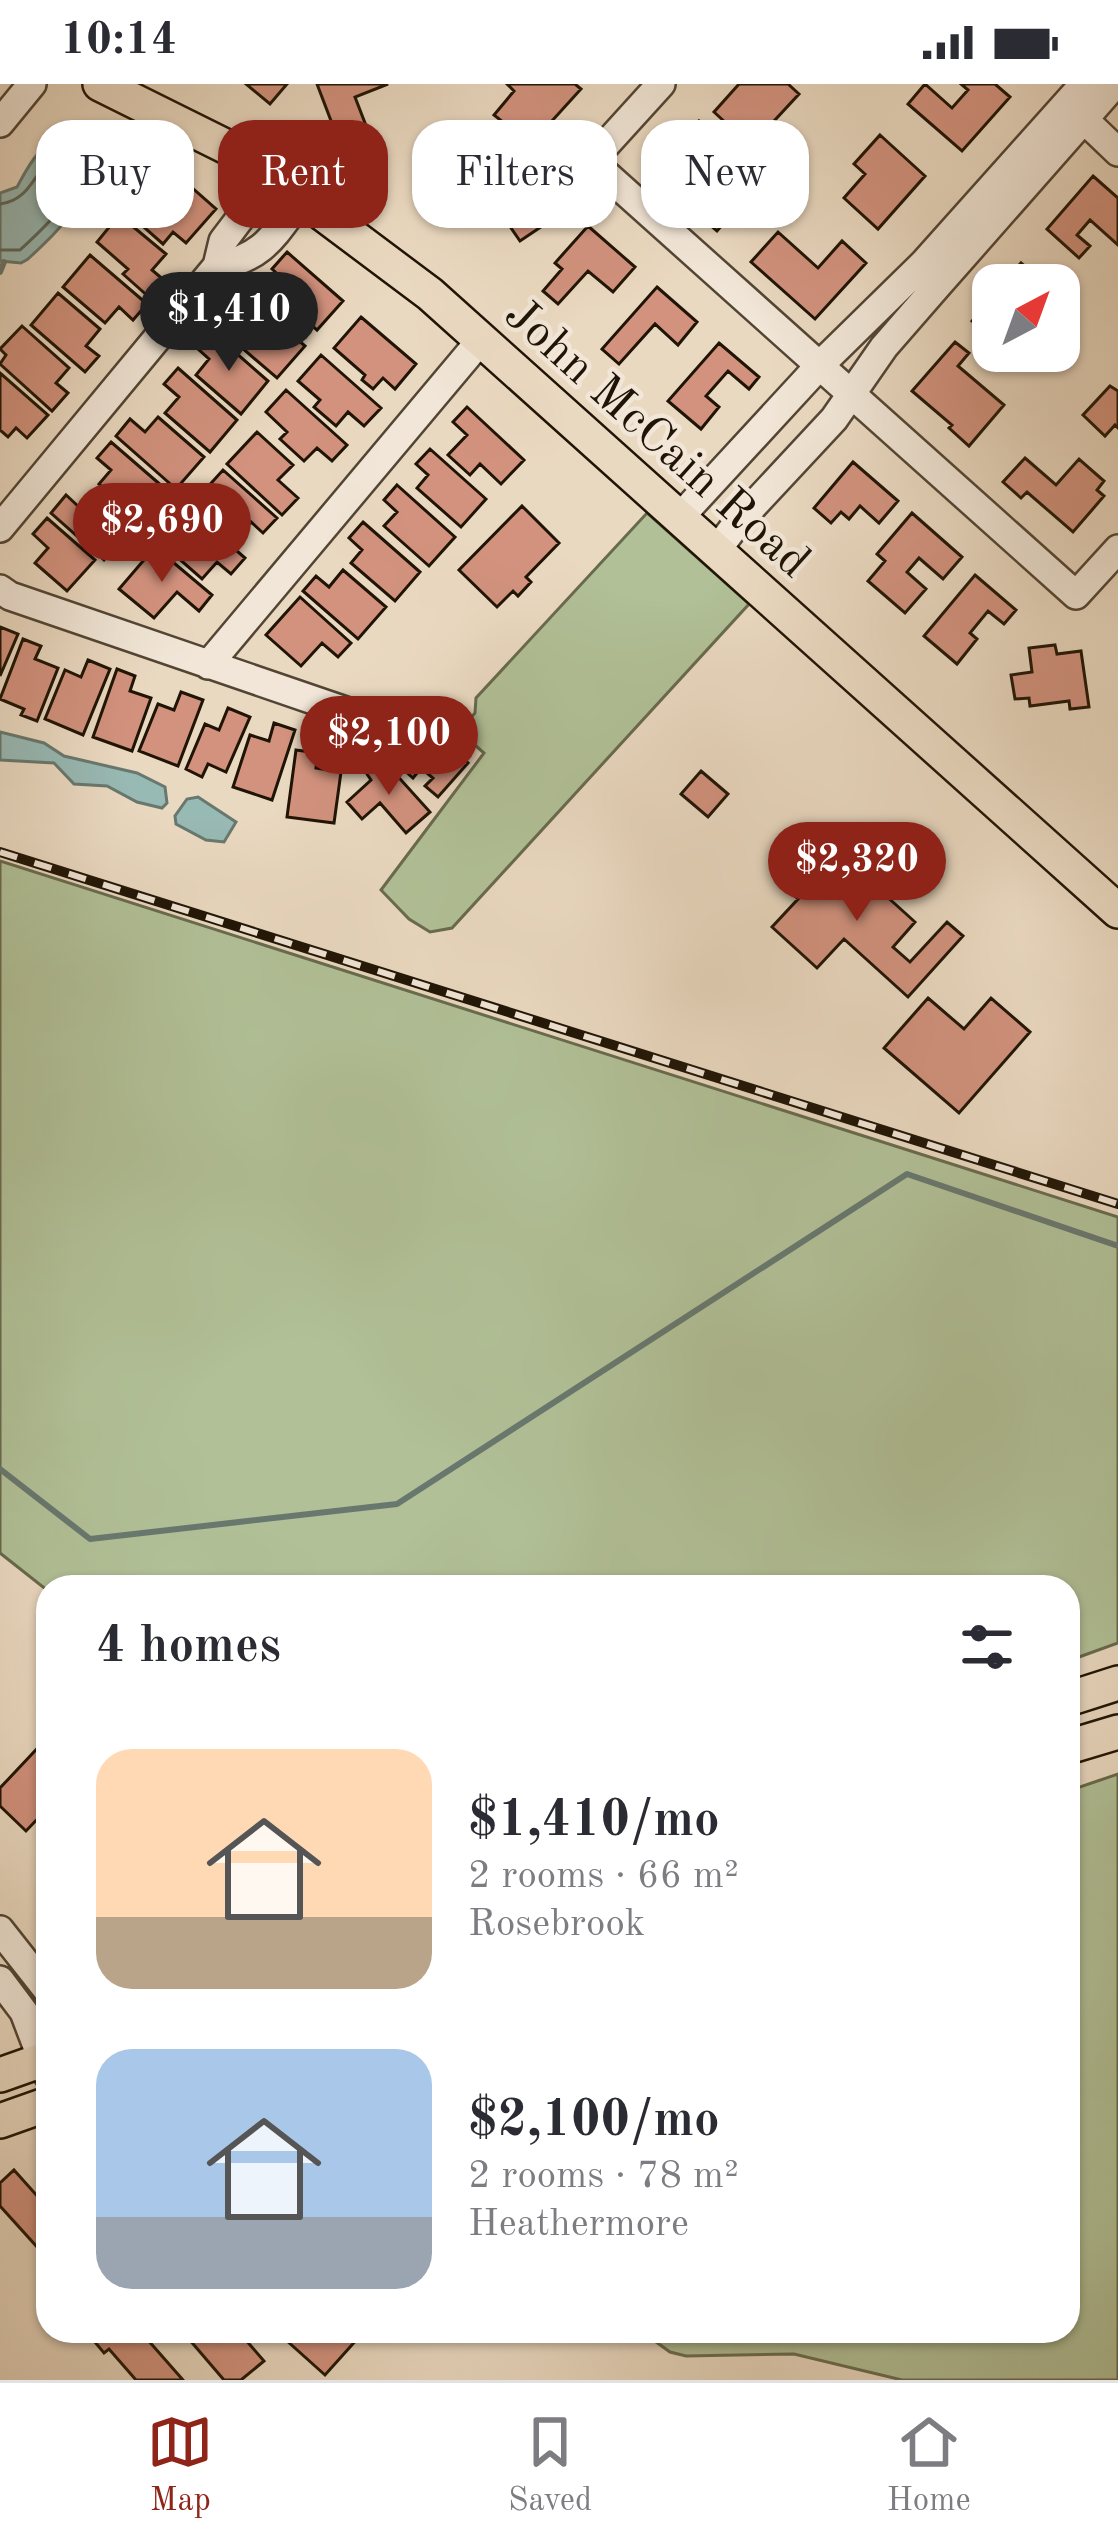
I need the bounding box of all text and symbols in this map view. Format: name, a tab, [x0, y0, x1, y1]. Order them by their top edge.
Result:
text: 10:14	[60, 19, 177, 64]
chip: Buy	[36, 120, 194, 228]
chip: Rent	[218, 120, 388, 228]
chip: Filters	[412, 120, 617, 228]
chip: New	[641, 120, 809, 228]
north arrow	[972, 264, 1080, 372]
map controls	[972, 264, 1080, 372]
pin: $1,410	[131, 272, 327, 374]
street label: John McCain Road	[495, 290, 818, 588]
text: $1,410	[167, 291, 291, 330]
pin: $2,690	[64, 483, 260, 585]
text: $2,690	[100, 502, 224, 541]
pin: $2,100	[291, 696, 487, 798]
text: $2,100	[327, 715, 451, 754]
pin: $2,320	[759, 822, 955, 924]
text: $2,320	[795, 841, 919, 880]
icon: filters	[954, 1614, 1020, 1680]
text: 4 homes	[96, 1622, 281, 1673]
text: $1,410/mo	[468, 1796, 720, 1847]
icon: home	[192, 1797, 336, 1941]
text: 2 rooms · 66 m²	[468, 1857, 739, 1896]
text: Rosebrook	[468, 1905, 645, 1944]
text: $2,100/mo	[468, 2096, 720, 2147]
icon: home	[192, 2097, 336, 2241]
text: 2 rooms · 78 m²	[468, 2157, 739, 2196]
text: Heathermore	[468, 2205, 689, 2244]
tab: Map	[147, 2409, 213, 2522]
tab: Saved	[508, 2409, 592, 2522]
tab: Home	[887, 2409, 971, 2522]

